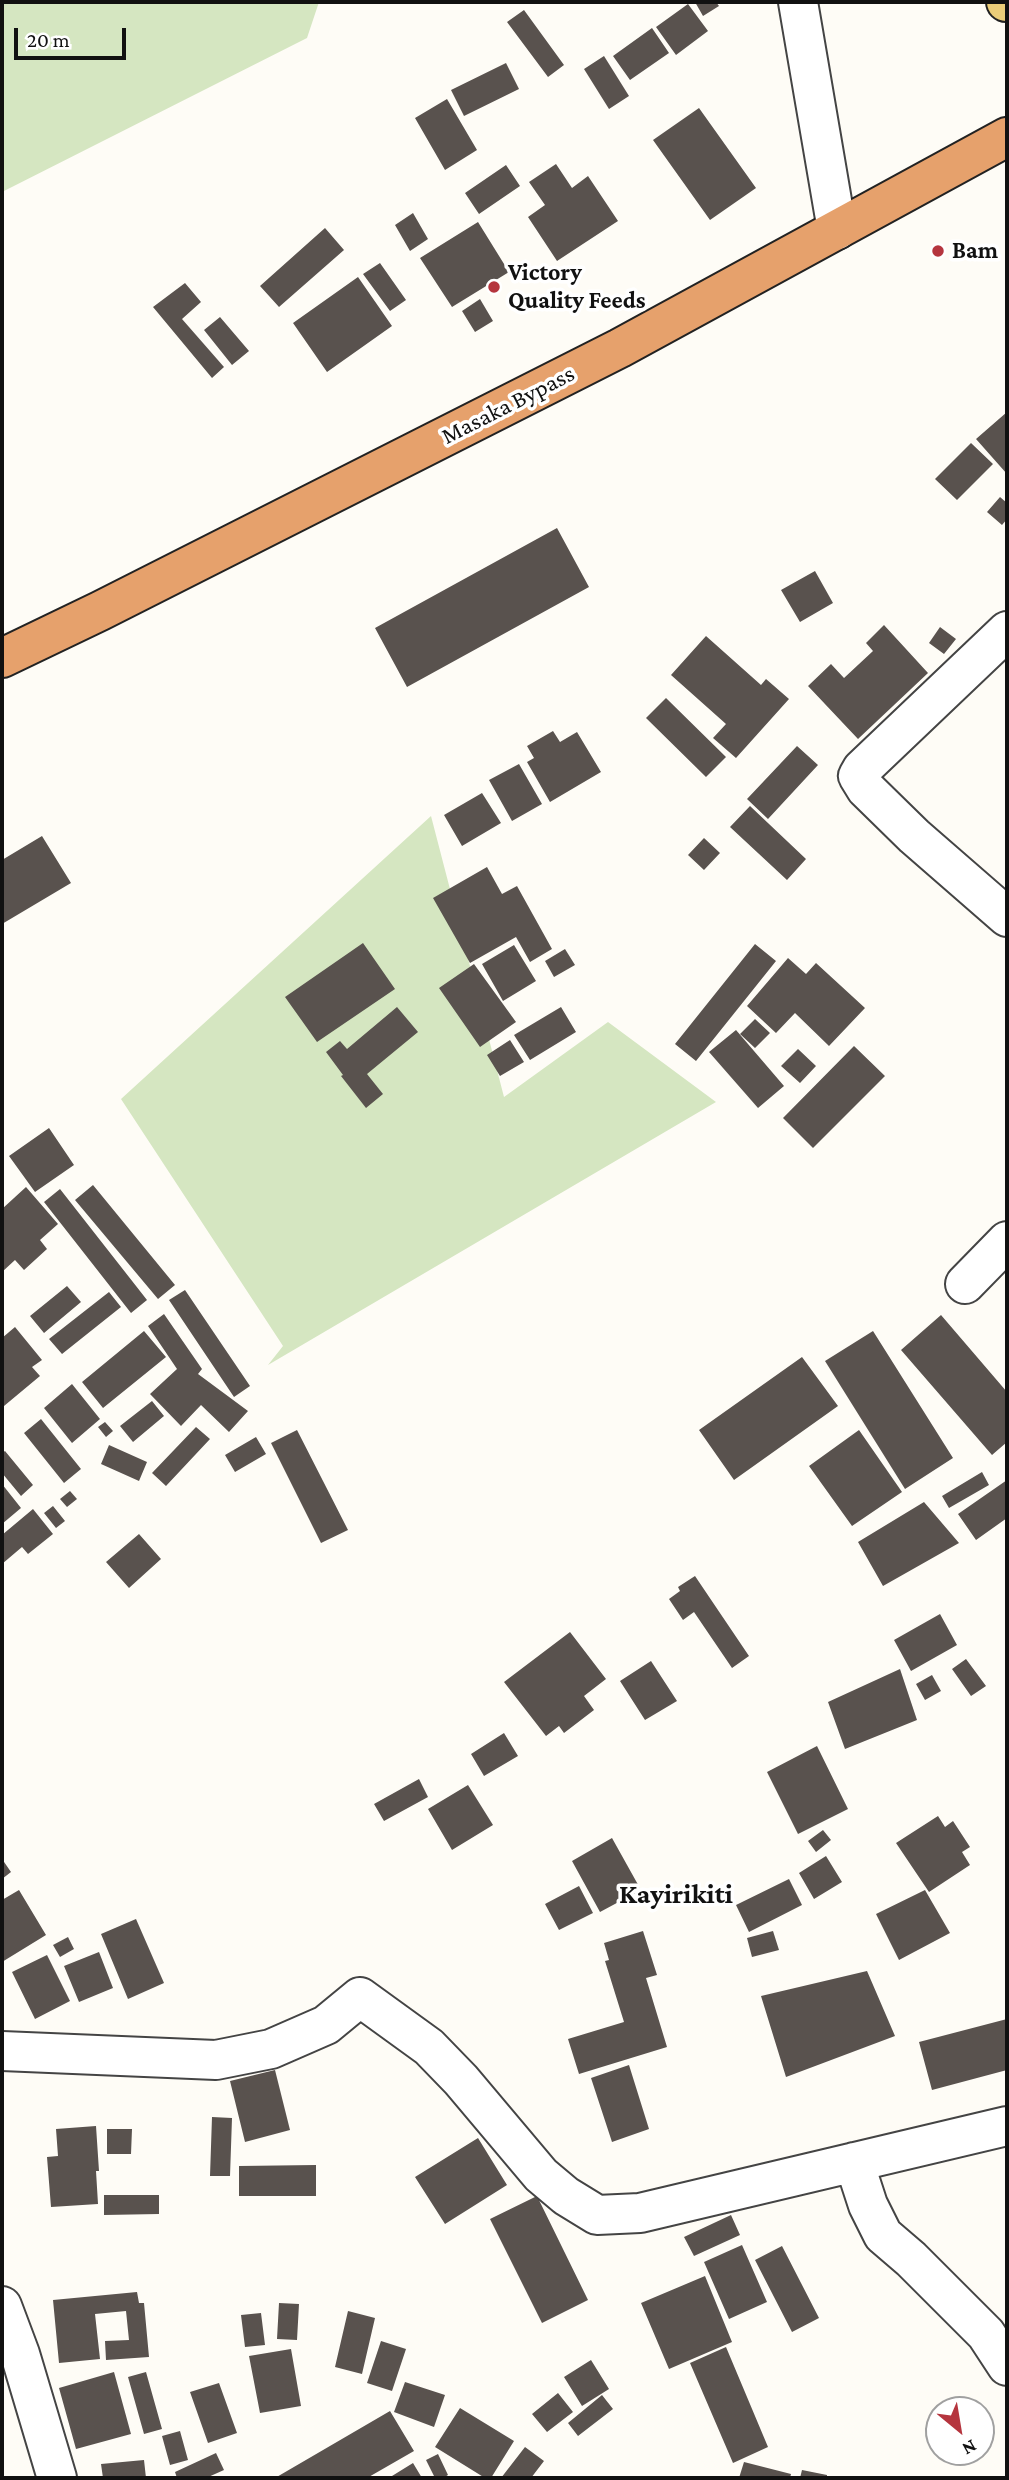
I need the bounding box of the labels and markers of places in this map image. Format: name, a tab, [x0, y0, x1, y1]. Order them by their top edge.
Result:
place label: Bam	[952, 237, 998, 265]
marker: Bam	[930, 243, 946, 259]
place label: Victory Quality Feeds	[508, 259, 646, 315]
marker: Victory Quality Feeds	[486, 279, 502, 295]

